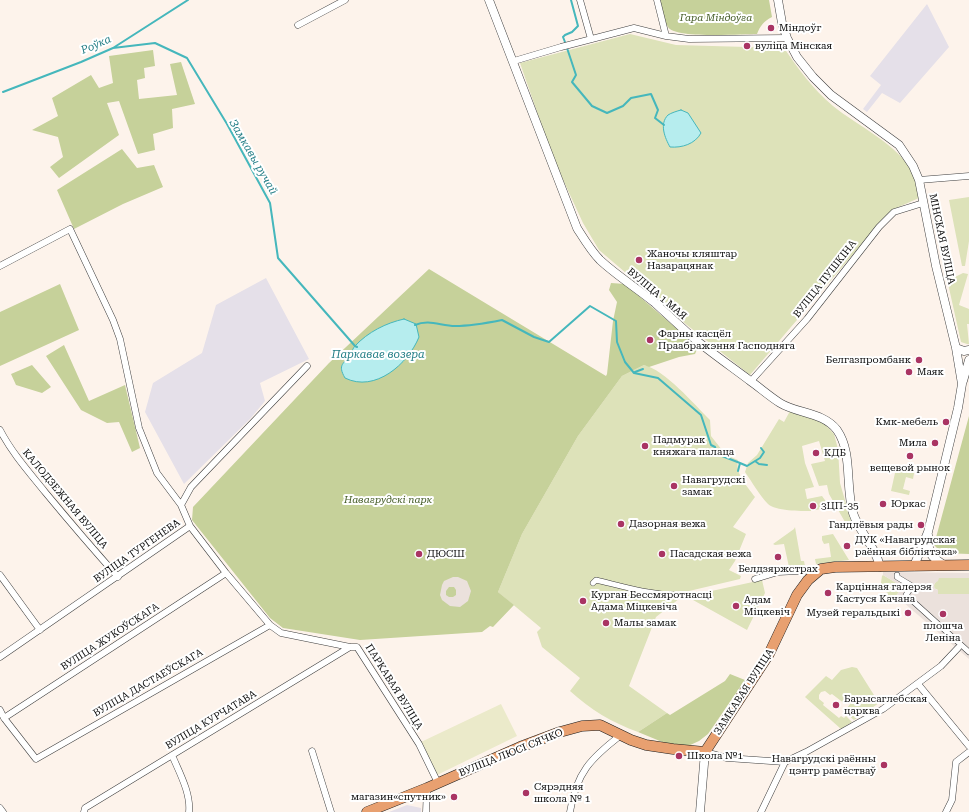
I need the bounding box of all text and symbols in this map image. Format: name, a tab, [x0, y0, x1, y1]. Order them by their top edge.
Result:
park label: Гара Міндоўга	[680, 12, 752, 24]
place label: Міндоўг	[779, 22, 821, 34]
marker: Міндоўг	[766, 23, 776, 33]
water label: Роўка	[79, 33, 113, 57]
place label: вуліца Мінская	[755, 40, 832, 52]
marker: вуліца Мінская	[742, 41, 752, 51]
water label: Замкавы ручай	[226, 117, 280, 197]
street label: МІНСКАЯ ВУЛІЦА	[927, 193, 957, 285]
street label: ВУЛІЦА ПУШКІНА	[791, 238, 859, 320]
place label: Жаночы кляштар Назарацянак	[647, 248, 737, 272]
marker: Жаночы кляштар Назарацянак	[634, 255, 644, 265]
street label: ВУЛІЦА 1 МАЯ	[625, 266, 689, 322]
place label: Фарны касцёл Праабражэння Гасподняга	[658, 328, 795, 352]
marker: Фарны касцёл Праабражэння Гасподняга	[645, 335, 655, 345]
water label: Паркавае возера	[331, 348, 425, 362]
place label: Белгазпромбанк	[826, 354, 911, 366]
marker: Белгазпромбанк	[914, 355, 924, 365]
place label: Маяк	[917, 366, 944, 378]
marker: Маяк	[904, 367, 914, 377]
place label: Кмк-мебель	[876, 416, 938, 428]
marker: Кмк-мебель	[941, 417, 951, 427]
place label: Падмурак княжага палаца	[653, 434, 734, 458]
place label: Мила	[899, 437, 927, 449]
marker: Мила	[930, 438, 940, 448]
marker: Падмурак княжага палаца	[640, 441, 650, 451]
street label: КАЛОДЗЕЖНАЯ ВУЛІЦА	[20, 447, 110, 551]
place label: КДБ	[824, 447, 846, 459]
marker: КДБ	[811, 448, 821, 458]
marker: вещевой рынок	[905, 451, 915, 461]
place label: вещевой рынок	[870, 462, 950, 474]
place label: Навагрудскі замак	[682, 474, 745, 498]
marker: Навагрудскі замак	[669, 481, 679, 491]
park label: Навагрудскі парк	[344, 494, 432, 506]
place label: Юркас	[891, 498, 925, 510]
marker: Юркас	[878, 499, 888, 509]
place label: 3ЦП-35	[821, 500, 859, 512]
marker: 3ЦП-35	[808, 501, 818, 511]
street label: ВУЛІЦА ТУРГЕНЕВА	[91, 517, 183, 585]
place label: Дазорная вежа	[629, 518, 706, 530]
marker: Дазорная вежа	[616, 519, 626, 529]
place label: Гандлёвыя рады	[829, 519, 913, 531]
marker: Гандлёвыя рады	[916, 520, 926, 530]
place label: ДУК «Навагрудская раённая бібліятэка»	[855, 534, 957, 558]
marker: ДУК «Навагрудская раённая бібліятэка»	[842, 541, 852, 551]
place label: ДЮСШ	[427, 548, 465, 560]
place label: Пасадская вежа	[670, 548, 751, 560]
marker: ДЮСШ	[414, 549, 424, 559]
marker: Пасадская вежа	[657, 549, 667, 559]
marker: Белдзяржстрах	[773, 552, 783, 562]
place label: Белдзяржстрах	[738, 563, 818, 575]
place label: Карцінная галерэя Кастуся Качана	[836, 581, 932, 604]
marker: Карцінная галерэя Кастуся Качана	[823, 588, 833, 598]
place label: Курган Бессмяротнасці Адама Міцкевіча	[591, 589, 712, 612]
place label: Адам Міцкевіч	[744, 594, 790, 618]
marker: Курган Бессмяротнасці Адама Міцкевіча	[578, 596, 588, 606]
street label: ВУЛІЦА ЖУКОЎСКАГА	[59, 601, 161, 673]
marker: Адам Міцкевіч	[731, 601, 741, 611]
place label: Музей геральдыкі	[807, 607, 900, 619]
marker: Музей геральдыкі	[903, 608, 913, 618]
marker: плошча Леніна	[938, 609, 948, 619]
place label: Малы замак	[614, 617, 677, 629]
marker: Малы замак	[601, 618, 611, 628]
place label: плошча Леніна	[923, 620, 963, 644]
street label: ПАРКАВАЯ ВУЛІЦА	[363, 642, 425, 732]
street label: ВУЛІЦА ДАСТАЕЎСКАГА	[91, 647, 205, 719]
street label: ЗАМКАВАЯ ВУЛІЦА	[712, 647, 776, 737]
street label: ВУЛІЦА КУРЧАТАВА	[163, 688, 259, 752]
place label: Барысаглебская царква	[844, 693, 927, 716]
marker: Барысаглебская царква	[831, 700, 841, 710]
street label: ВУЛІЦА ЛЮСІ СЯЧКО	[457, 727, 565, 779]
place label: Школа №1	[687, 750, 743, 762]
marker: Школа №1	[674, 751, 684, 761]
place label: Навагрудскі раённы цэнтр рамёстваў	[772, 753, 876, 776]
marker: Навагрудскі раённы цэнтр рамёстваў	[879, 760, 889, 770]
place label: Сярэдняя школа № 1	[534, 781, 590, 804]
marker: Сярэдняя школа № 1	[521, 788, 531, 798]
place label: магазин«спутник»	[351, 791, 446, 803]
marker: магазин«спутник»	[449, 792, 459, 802]

